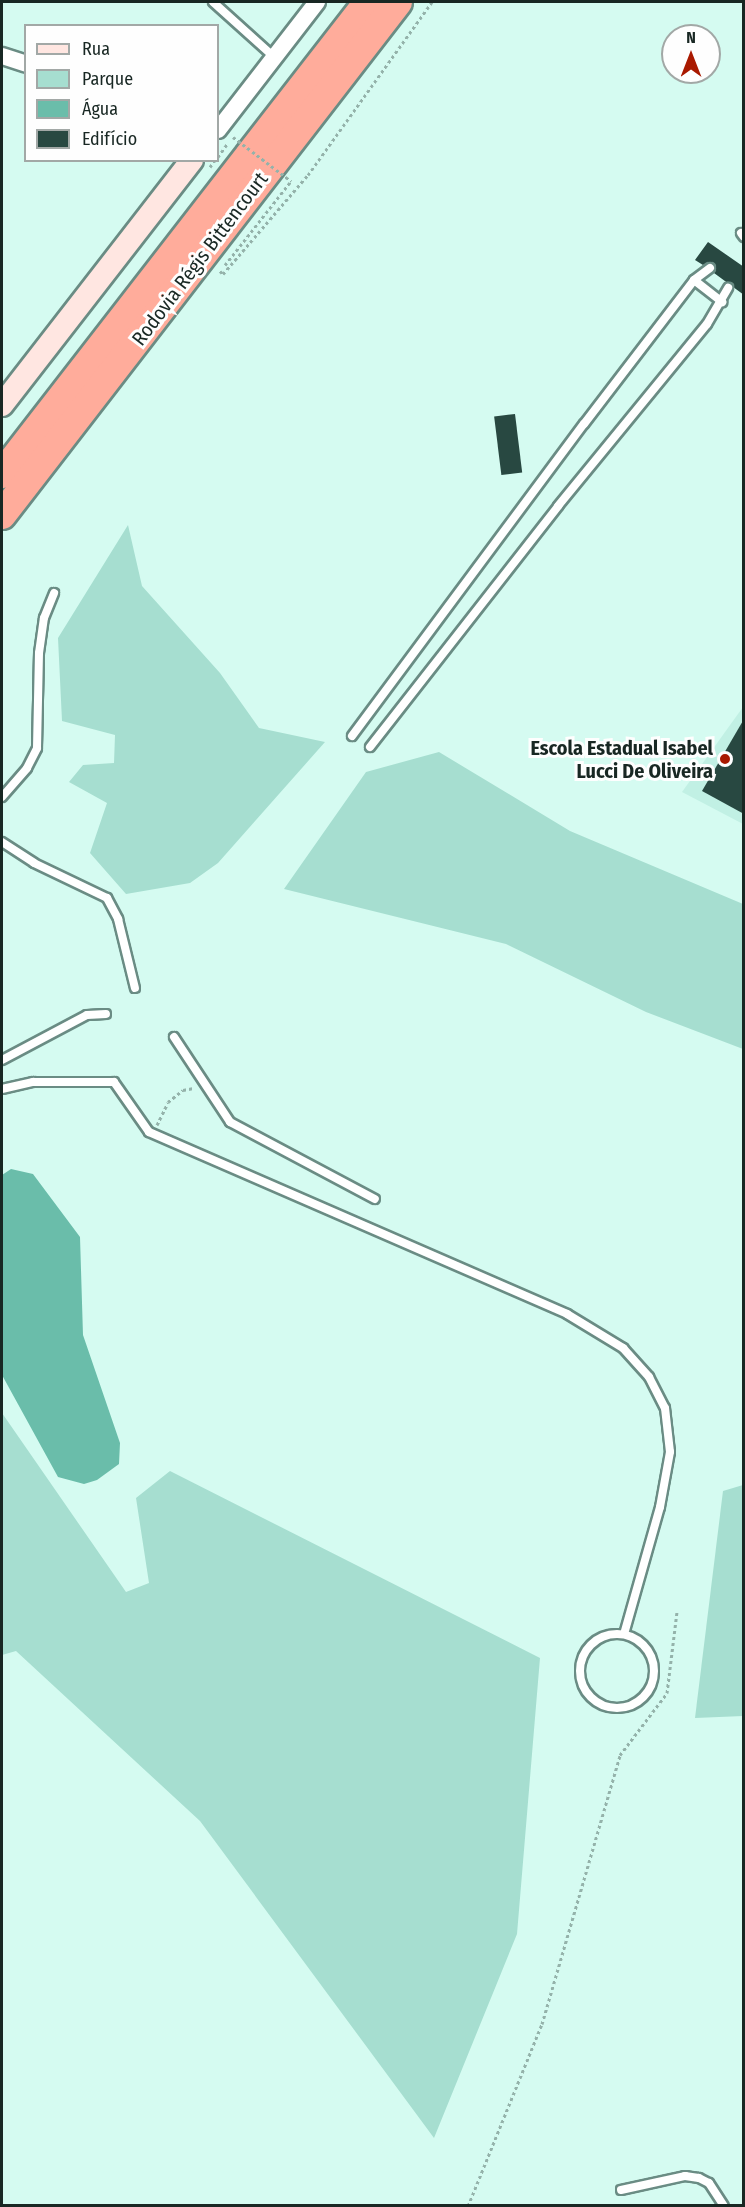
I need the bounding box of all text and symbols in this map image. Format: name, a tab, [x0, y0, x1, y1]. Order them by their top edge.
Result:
legend	[24, 24, 219, 162]
north arrow	[661, 24, 721, 84]
text: N	[686, 28, 696, 47]
text: Rua	[82, 38, 110, 60]
text: Parque	[82, 68, 133, 90]
text: Água	[82, 98, 118, 120]
text: Edifício	[82, 128, 137, 150]
street label: Rodovia Régis Bittencourt	[127, 168, 273, 350]
place label: Escola Estadual Isabel Lucci De Oliveira	[530, 736, 713, 783]
marker: Escola Estadual Isabel Lucci De Oliveira	[718, 752, 732, 766]

